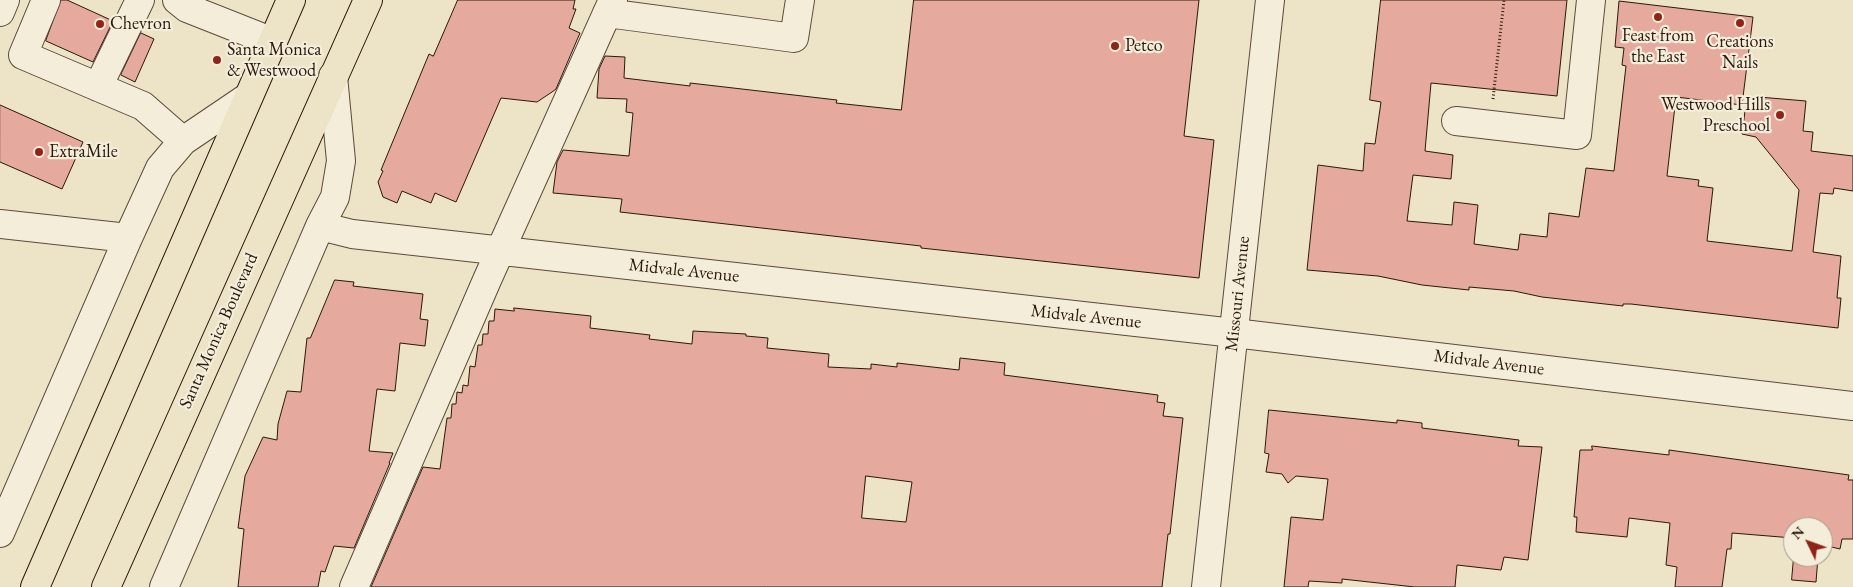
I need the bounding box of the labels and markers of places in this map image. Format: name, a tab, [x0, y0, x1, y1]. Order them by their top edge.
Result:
marker: Feast from the East	[1652, 11, 1664, 23]
place label: Chevron	[110, 13, 171, 35]
marker: Creations Nails	[1734, 17, 1746, 29]
marker: Chevron	[94, 18, 106, 30]
place label: Feast from the East	[1622, 25, 1694, 68]
place label: Creations Nails	[1706, 31, 1774, 74]
place label: Petco	[1125, 35, 1163, 57]
place label: Santa Monica & Westwood	[227, 39, 321, 82]
marker: Petco	[1109, 40, 1121, 52]
marker: Santa Monica & Westwood	[211, 54, 223, 66]
place label: Westwood Hills Preschool	[1661, 94, 1770, 136]
marker: Westwood Hills Preschool	[1774, 109, 1786, 121]
place label: ExtraMile	[49, 141, 118, 163]
marker: ExtraMile	[33, 146, 45, 158]

